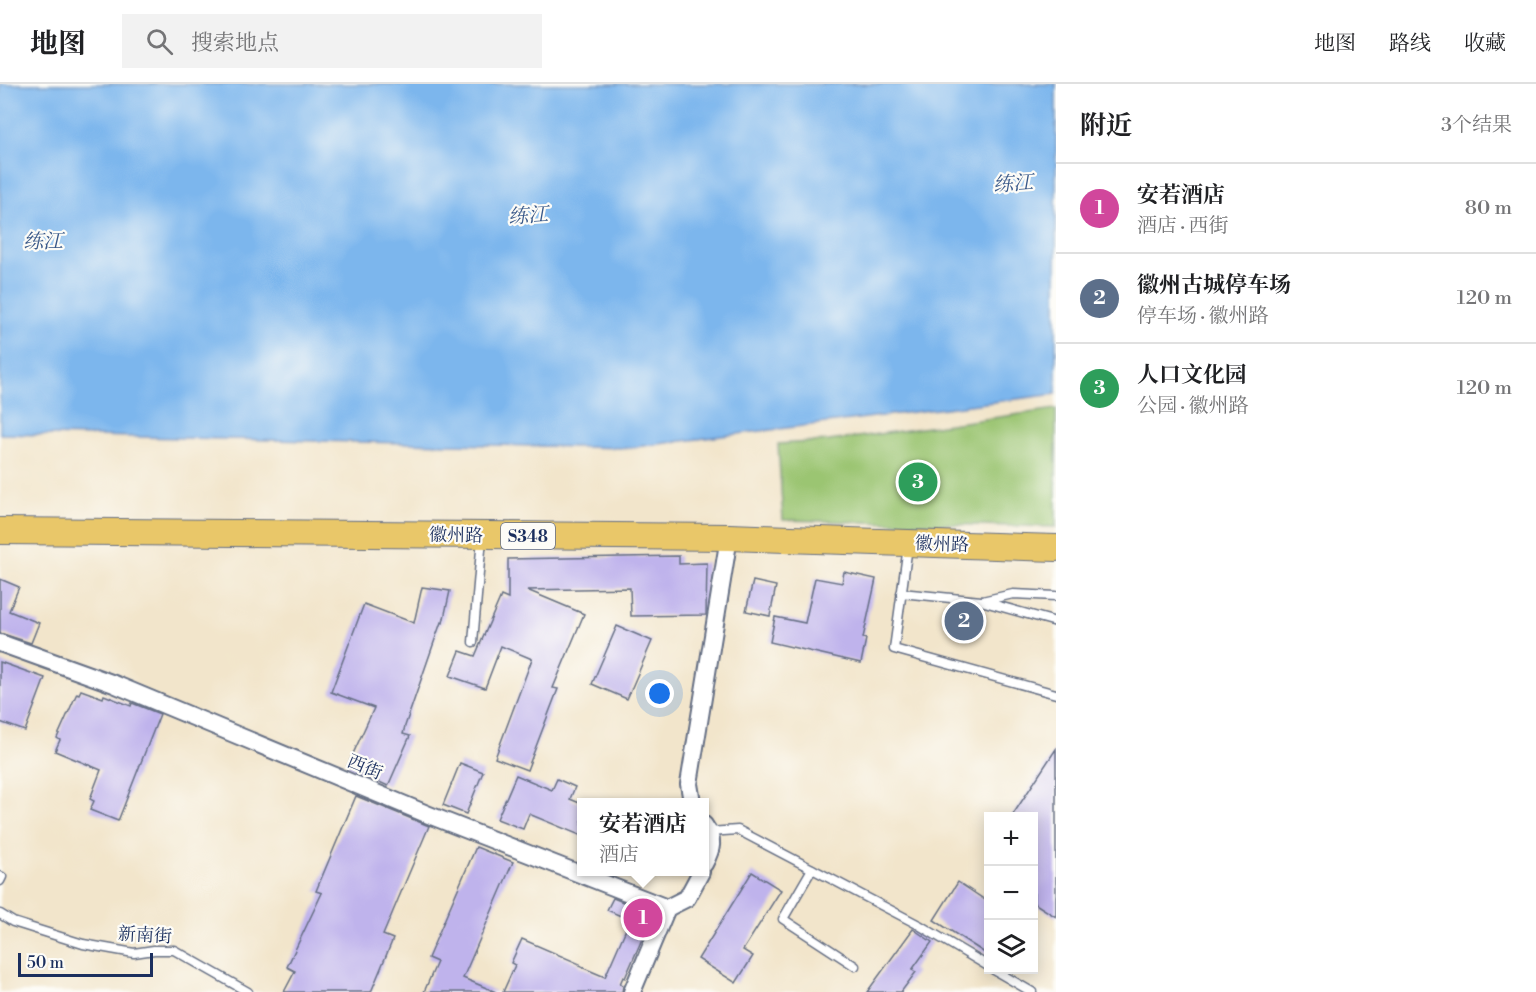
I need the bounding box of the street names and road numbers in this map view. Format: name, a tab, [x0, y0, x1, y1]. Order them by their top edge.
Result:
road number: S348	[501, 523, 555, 549]
street label: 徽州路	[429, 524, 483, 547]
street label: 徽州路	[915, 532, 969, 557]
street label: 西街	[344, 750, 386, 785]
street label: 新南街	[117, 923, 173, 948]

